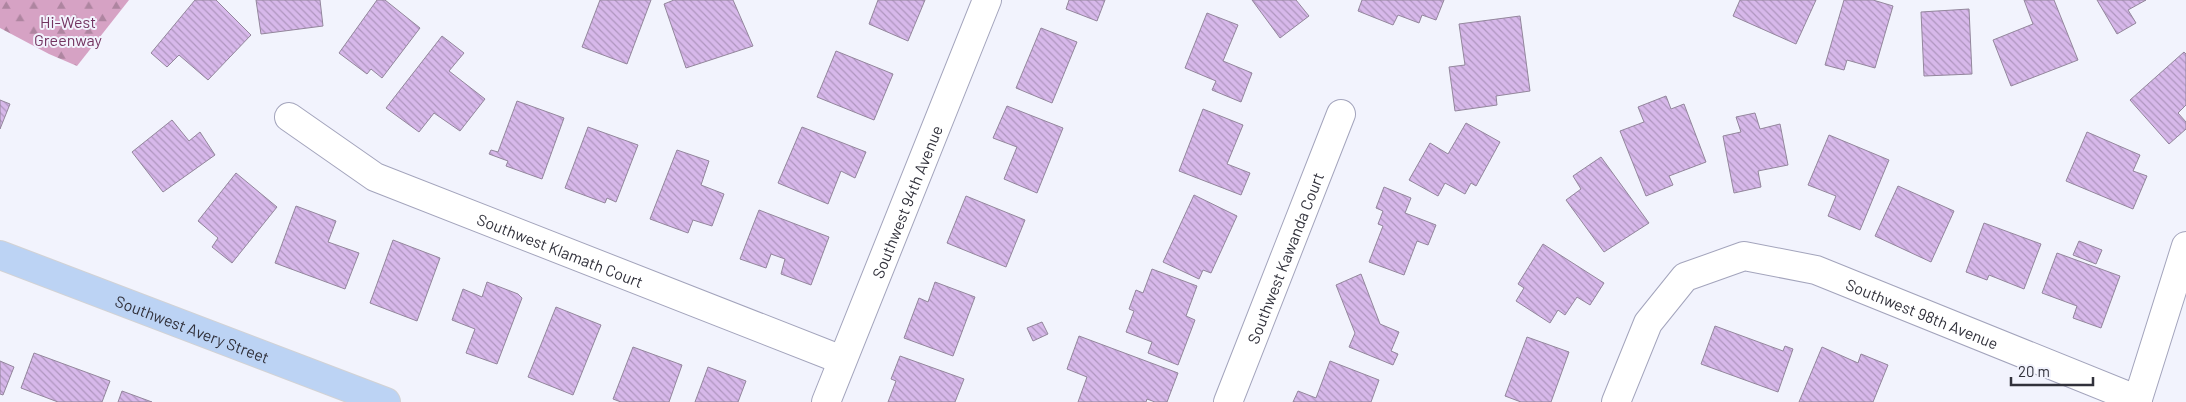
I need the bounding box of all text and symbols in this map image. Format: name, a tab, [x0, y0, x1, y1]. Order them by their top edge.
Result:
park label: Hi-West Greenway	[34, 12, 103, 49]
street label: Southwest 94th Avenue	[867, 122, 945, 281]
street label: Southwest Kawanda Court	[1242, 169, 1327, 346]
street label: Southwest Klamath Court	[475, 209, 646, 291]
street label: Southwest 98th Avenue	[1843, 274, 2001, 352]
street label: Southwest Avery Street	[113, 290, 272, 366]
scale bar	[2011, 354, 2094, 386]
text: 20 m	[2018, 362, 2050, 380]

